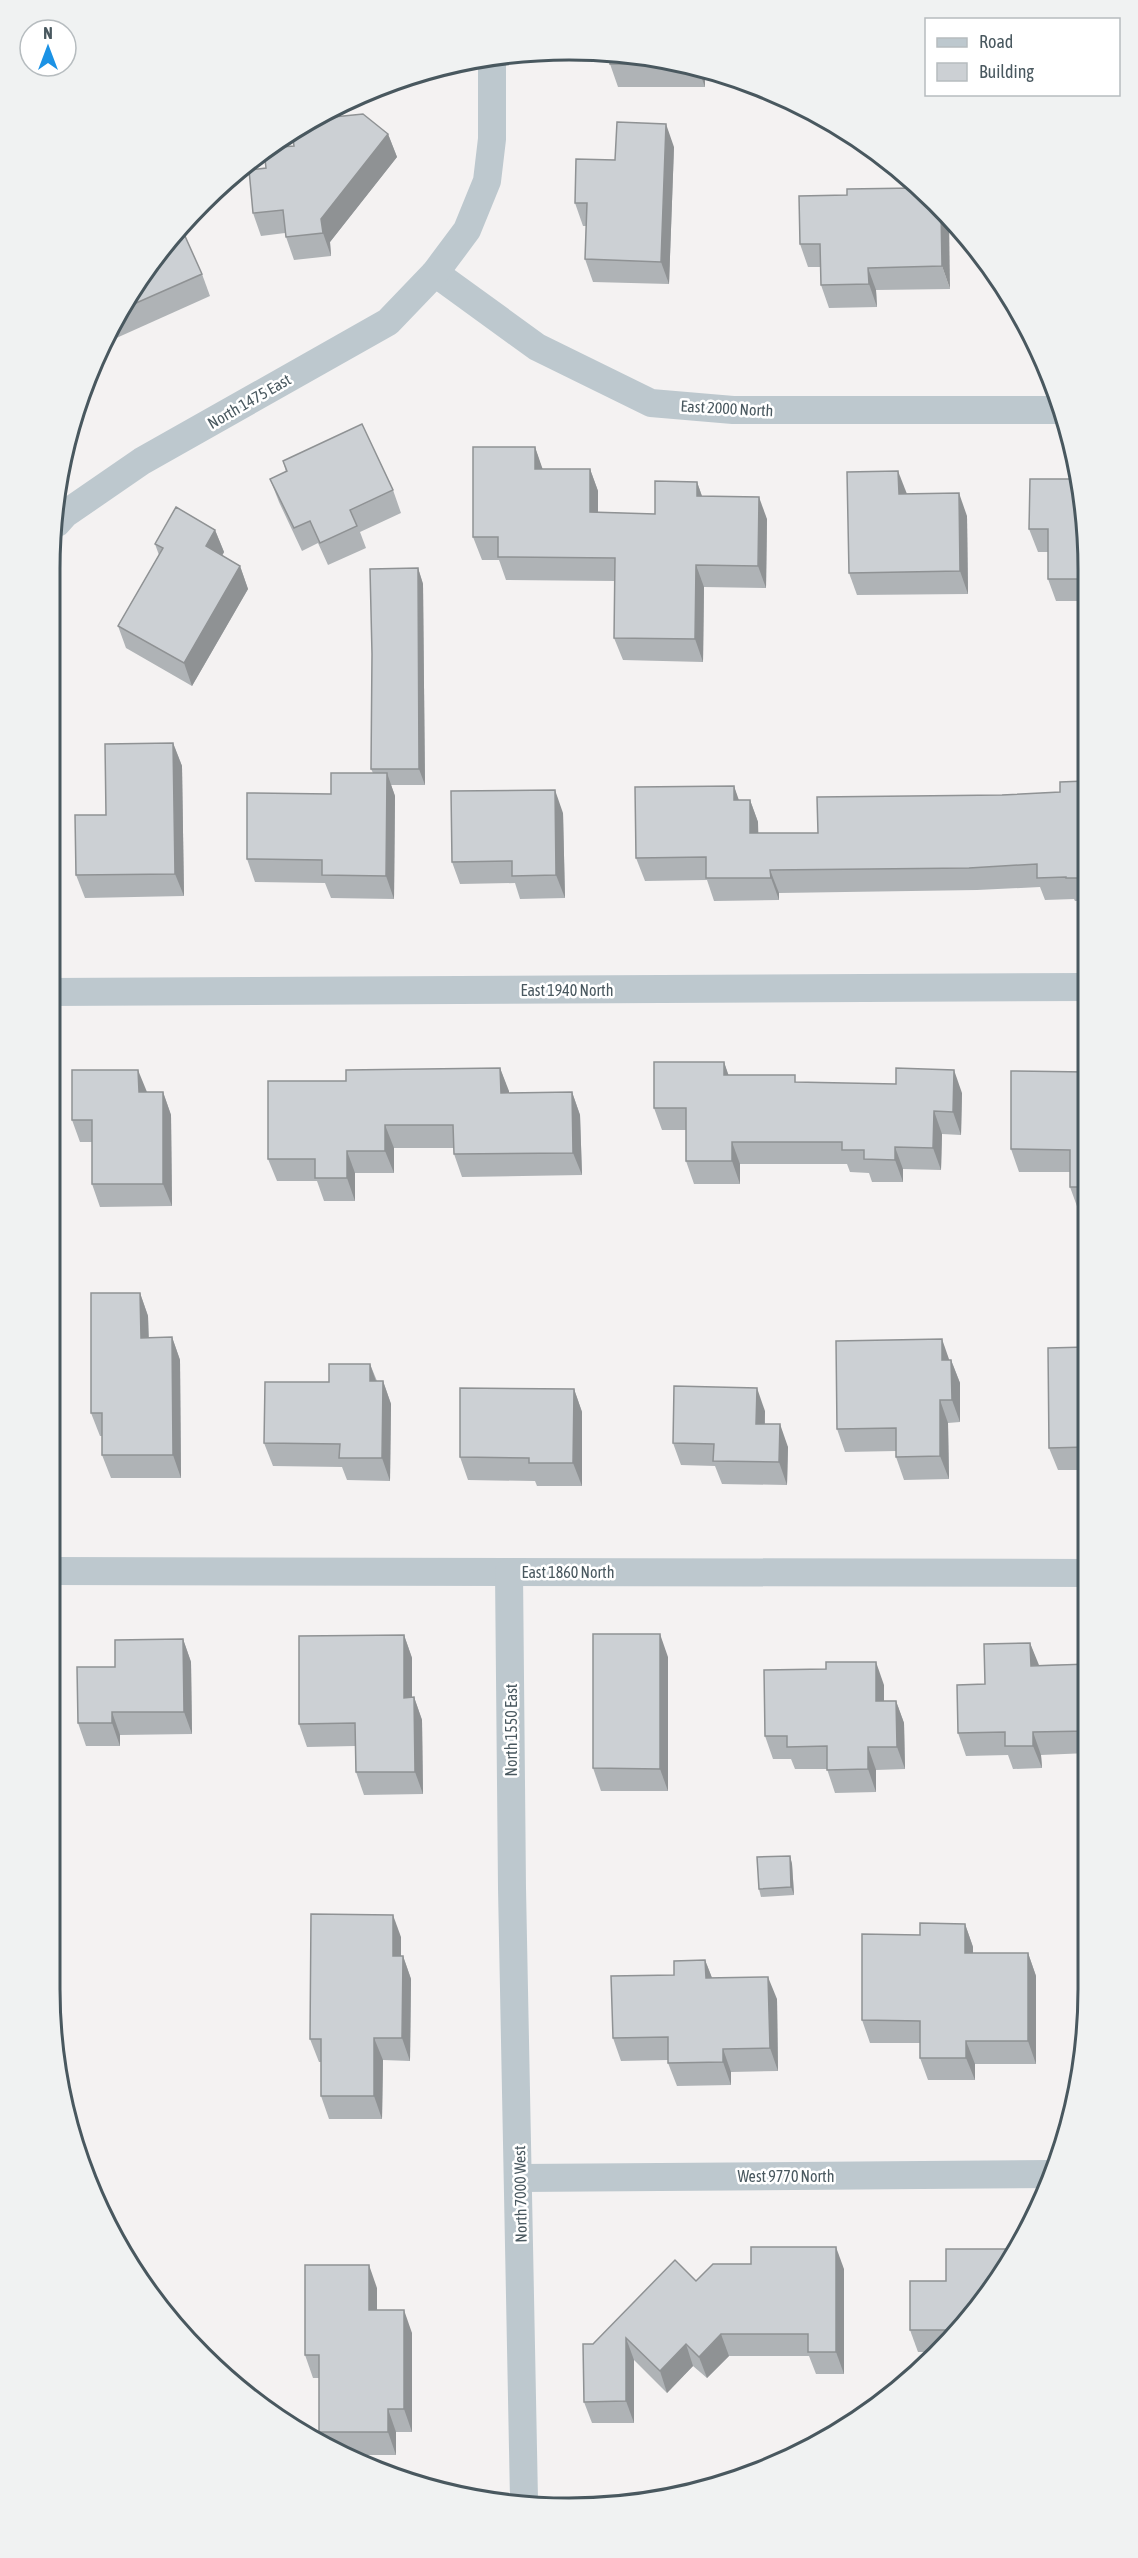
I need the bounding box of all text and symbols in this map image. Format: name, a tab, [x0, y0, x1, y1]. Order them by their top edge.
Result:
north arrow	[18, 18, 78, 78]
legend	[925, 18, 1120, 96]
text: N	[43, 24, 53, 42]
text: Road	[979, 31, 1013, 52]
text: Building	[979, 61, 1034, 82]
street label: North 1475 East	[204, 370, 294, 432]
street label: East 2000 North	[680, 397, 774, 419]
street label: East 1940 North	[521, 981, 613, 999]
street label: East 1860 North	[522, 1563, 614, 1581]
street label: North 1550 East	[502, 1683, 520, 1776]
street label: North 7000 West	[510, 2145, 530, 2243]
street label: West 9770 North	[738, 2167, 835, 2185]

